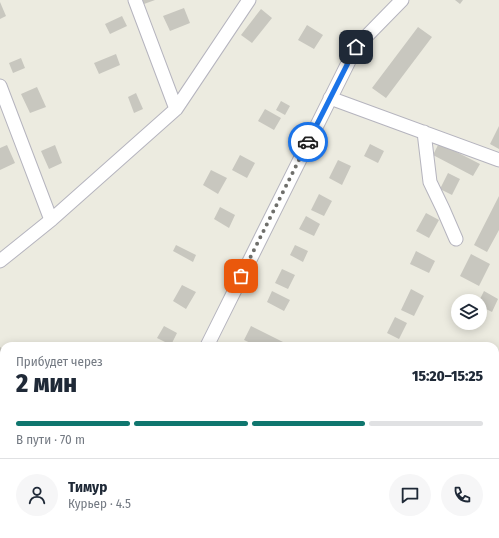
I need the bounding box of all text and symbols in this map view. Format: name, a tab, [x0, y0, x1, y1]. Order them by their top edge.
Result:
pin	[339, 30, 373, 64]
icon: home	[345, 36, 367, 58]
courier	[288, 122, 328, 162]
icon: car	[297, 131, 319, 153]
pin	[224, 259, 258, 293]
icon: bag	[230, 265, 252, 287]
map controls	[451, 294, 487, 330]
button: layers	[451, 294, 487, 330]
text: Прибудет через	[16, 354, 103, 369]
text: 15:20–15:25	[412, 367, 483, 385]
text: 2 мин	[16, 368, 77, 399]
text: В пути · 70 m	[16, 432, 85, 447]
button: person	[16, 474, 58, 516]
button: chat	[389, 474, 431, 516]
button: phone	[441, 474, 483, 516]
text: Тимур	[68, 478, 107, 496]
text: Курьер · 4.5	[68, 496, 131, 511]

